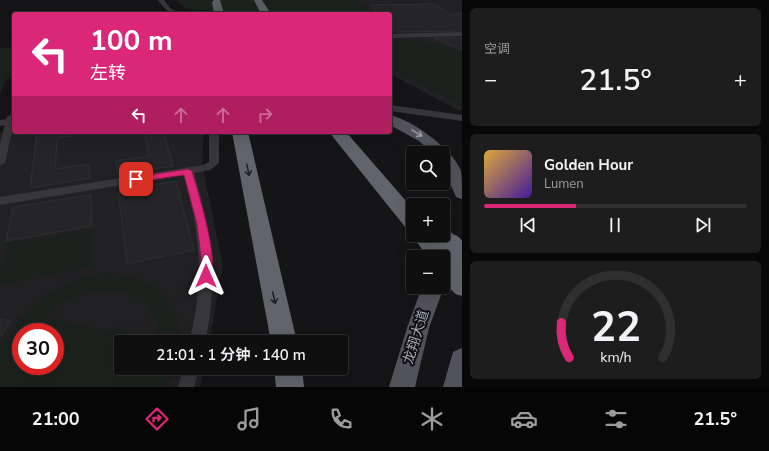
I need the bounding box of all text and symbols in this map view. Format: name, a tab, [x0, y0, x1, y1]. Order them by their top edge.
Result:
text: 100 m	[90, 22, 173, 60]
icon: left	[24, 28, 76, 80]
text: 空调	[484, 40, 510, 58]
text: 21.5°	[579, 60, 652, 101]
text: 左转	[90, 61, 126, 85]
text: −	[484, 65, 497, 95]
text: +	[734, 65, 747, 95]
icon: left	[128, 104, 150, 126]
icon: ahead	[170, 104, 192, 126]
icon: ahead	[212, 104, 234, 126]
icon: right	[254, 104, 276, 126]
one-way arrow	[411, 129, 422, 137]
map controls	[406, 146, 450, 294]
button: search	[406, 146, 450, 190]
text: Golden Hour	[544, 155, 633, 175]
pin	[119, 162, 153, 196]
one-way arrow	[244, 163, 252, 176]
icon: arrive	[125, 168, 147, 190]
text: Lumen	[544, 175, 584, 193]
button: +	[406, 198, 450, 242]
icon: previous	[517, 214, 539, 236]
icon: pause	[604, 214, 626, 236]
icon: next	[692, 214, 714, 236]
button: −	[406, 250, 450, 294]
position arrow	[185, 255, 227, 297]
one-way arrow	[271, 291, 279, 304]
text: 22	[591, 299, 640, 356]
street label: 龙翔大道	[399, 307, 433, 367]
speed limit sign: 30	[12, 323, 64, 375]
text: 21:01 · 1 分钟 · 140 m	[156, 345, 306, 365]
text: km/h	[600, 347, 631, 366]
icon: directions	[143, 405, 171, 433]
icon: music	[235, 405, 263, 433]
icon: phone	[327, 405, 355, 433]
icon: climate	[418, 405, 446, 433]
icon: car	[510, 405, 538, 433]
icon: filters	[602, 405, 630, 433]
text: 21:00	[32, 407, 80, 431]
text: 21.5°	[693, 407, 737, 431]

